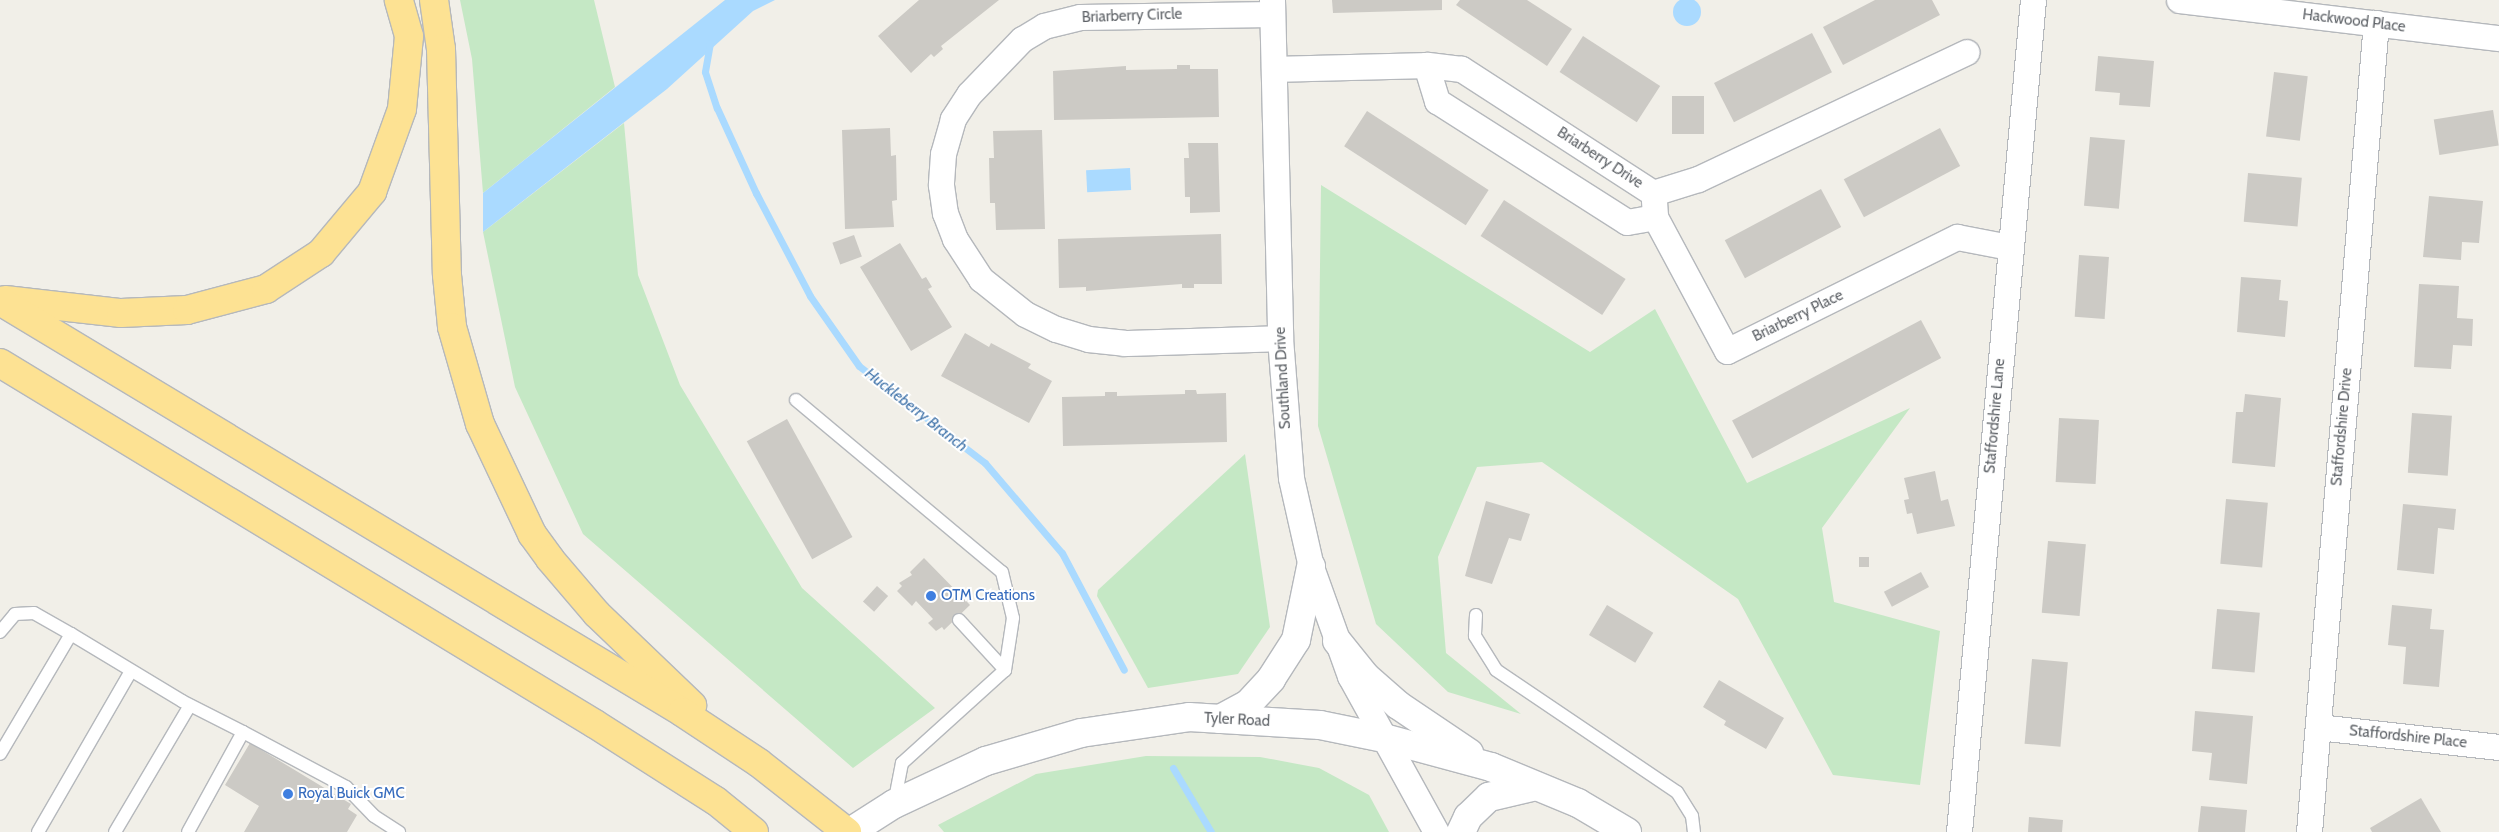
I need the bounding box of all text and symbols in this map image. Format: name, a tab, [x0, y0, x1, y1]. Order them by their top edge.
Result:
street label: Briarberry Circle	[1081, 5, 1183, 27]
street label: Hackwood Place	[2301, 6, 2407, 36]
street label: Briarberry Drive	[1554, 124, 1646, 192]
street label: Briarberry Place	[1750, 286, 1846, 346]
street label: Southland Drive	[1271, 326, 1295, 430]
street label: Staffordshire Lane	[1981, 358, 2009, 474]
water label: Huckleberry Branch	[861, 364, 971, 456]
street label: Staffordshire Drive	[2328, 367, 2356, 487]
place label: OTM Creations	[941, 587, 1035, 605]
marker: OTM Creations	[925, 590, 937, 602]
street label: Tyler Road	[1204, 709, 1270, 731]
street label: Staffordshire Place	[2348, 722, 2468, 752]
place label: Royal Buick GMC	[298, 785, 405, 803]
marker: Royal Buick GMC	[282, 788, 294, 800]

